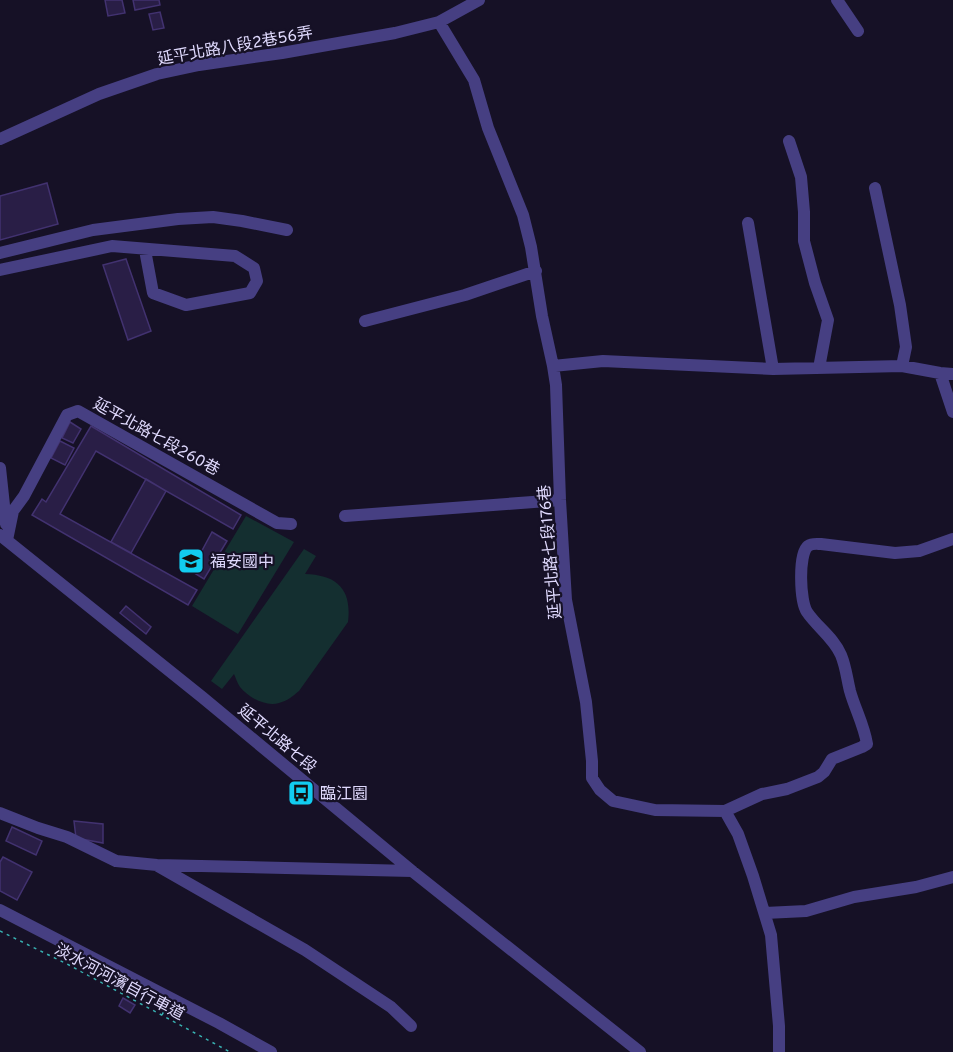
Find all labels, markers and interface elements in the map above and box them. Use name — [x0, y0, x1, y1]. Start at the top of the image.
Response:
street label: 延平北路八段2巷56弄 — [156, 23, 315, 70]
street label: 延平北路七段260巷 — [89, 395, 223, 481]
street label: 延平北路七段176巷 — [535, 484, 567, 620]
school or university icon: 福安國中 — [176, 546, 206, 576]
place label: 福安國中 — [210, 553, 274, 573]
street label: 延平北路七段 — [234, 701, 320, 778]
bus stop icon: 臨江園 — [286, 778, 316, 808]
place label: 臨江園 — [320, 785, 368, 805]
street label: 淡水河河濱自行車道 — [51, 940, 187, 1025]

